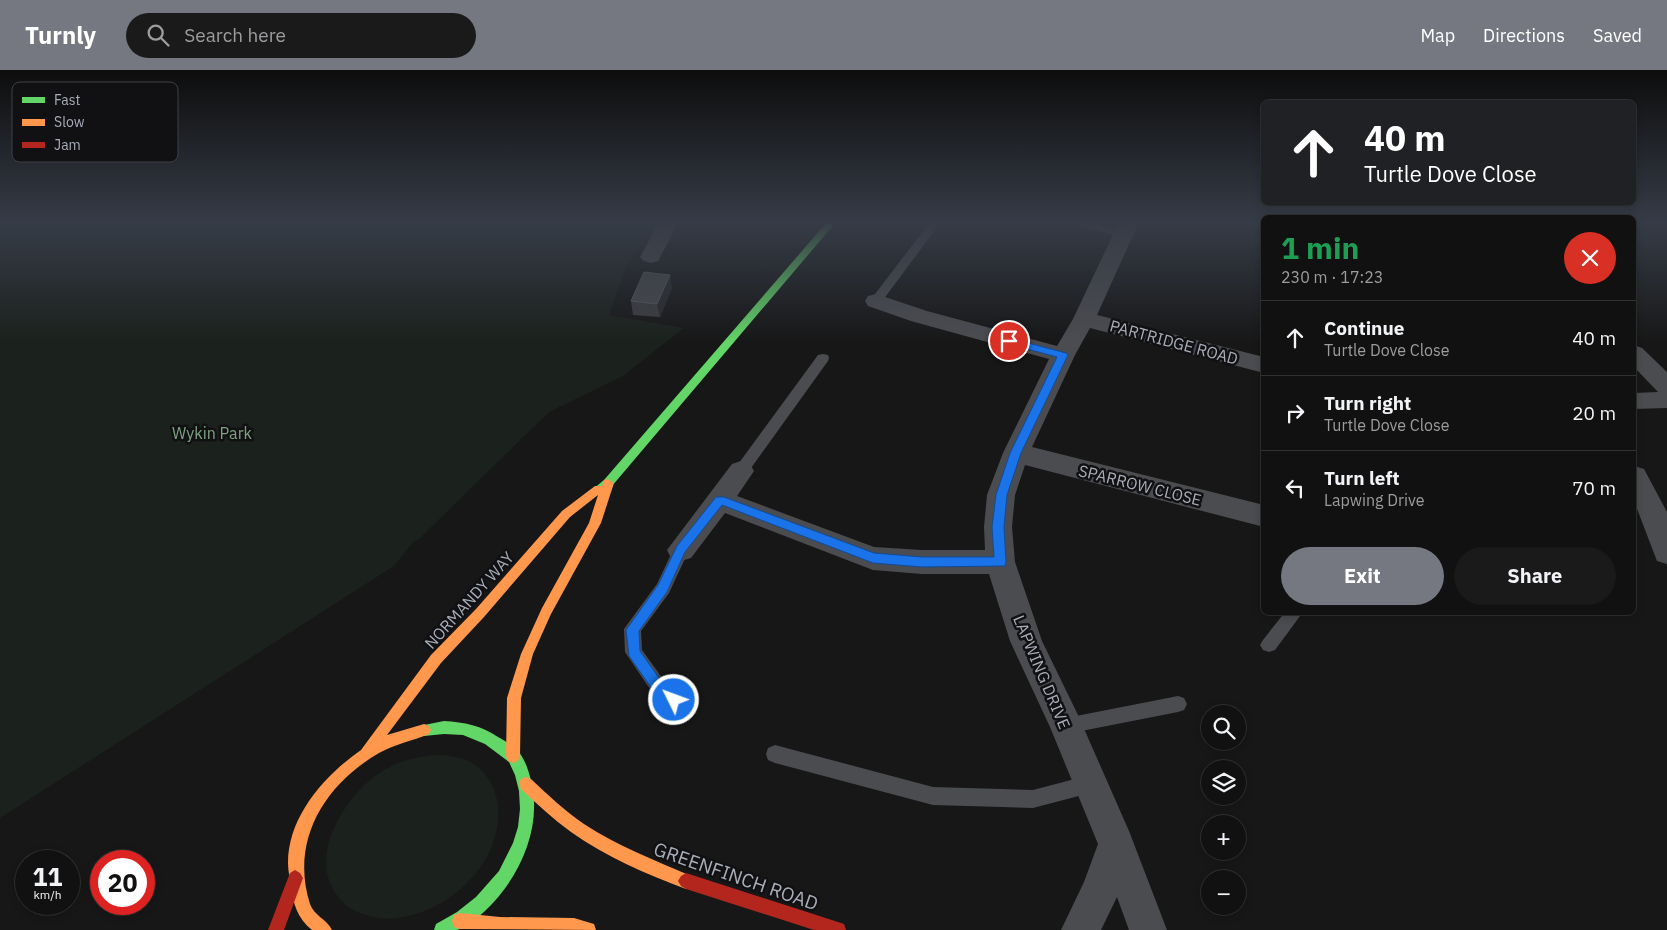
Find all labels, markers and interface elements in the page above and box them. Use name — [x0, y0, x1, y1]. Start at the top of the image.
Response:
search box — [126, 13, 476, 58]
text: Turnly — [25, 19, 96, 51]
icon: search — [144, 21, 172, 49]
text: Search here — [184, 23, 286, 47]
text: Map — [1420, 24, 1455, 47]
text: Directions — [1483, 24, 1565, 47]
text: Saved — [1593, 24, 1642, 47]
legend — [12, 82, 178, 162]
text: Fast — [54, 91, 80, 109]
text: Slow — [54, 113, 85, 131]
text: 40 m — [1364, 115, 1446, 161]
icon: ahead — [1281, 120, 1346, 185]
text: Jam — [54, 136, 81, 154]
text: Turtle Dove Close — [1364, 159, 1537, 188]
text: 1 min — [1281, 228, 1359, 267]
button: close — [1564, 232, 1616, 284]
text: 230 m · 17:23 — [1281, 267, 1383, 287]
street label: PARTRIDGE ROAD — [1108, 315, 1240, 369]
text: Continue — [1324, 316, 1404, 340]
pin — [988, 320, 1030, 362]
icon: ahead — [1281, 324, 1309, 352]
text: 40 m — [1572, 326, 1616, 350]
icon: arrive — [995, 327, 1023, 355]
text: Turtle Dove Close — [1324, 340, 1450, 360]
text: Turn right — [1324, 391, 1411, 415]
icon: right — [1281, 399, 1309, 427]
text: 20 m — [1572, 401, 1616, 425]
text: Turtle Dove Close — [1324, 415, 1450, 435]
park label: Wykin Park — [172, 423, 253, 443]
street label: SPARROW CLOSE — [1077, 460, 1203, 510]
text: Turn left — [1324, 466, 1400, 490]
icon: left — [1281, 474, 1309, 502]
text: 70 m — [1572, 476, 1616, 500]
text: Lapwing Drive — [1324, 490, 1424, 510]
street label: NORMANDY WAY — [420, 547, 518, 653]
button: Exit — [1281, 547, 1444, 605]
button: Share — [1454, 547, 1616, 605]
street label: LAPWING DRIVE — [1009, 612, 1075, 732]
position arrow — [647, 673, 699, 725]
map controls — [1201, 705, 1246, 915]
button: search — [1201, 705, 1246, 750]
button: layers — [1201, 760, 1246, 805]
button: + — [1201, 815, 1246, 860]
street label: GREENFINCH ROAD — [651, 837, 821, 915]
speed limit sign: 20 — [90, 850, 155, 915]
text: 11 — [32, 860, 63, 893]
button: − — [1201, 870, 1246, 915]
text: km/h — [33, 887, 62, 902]

